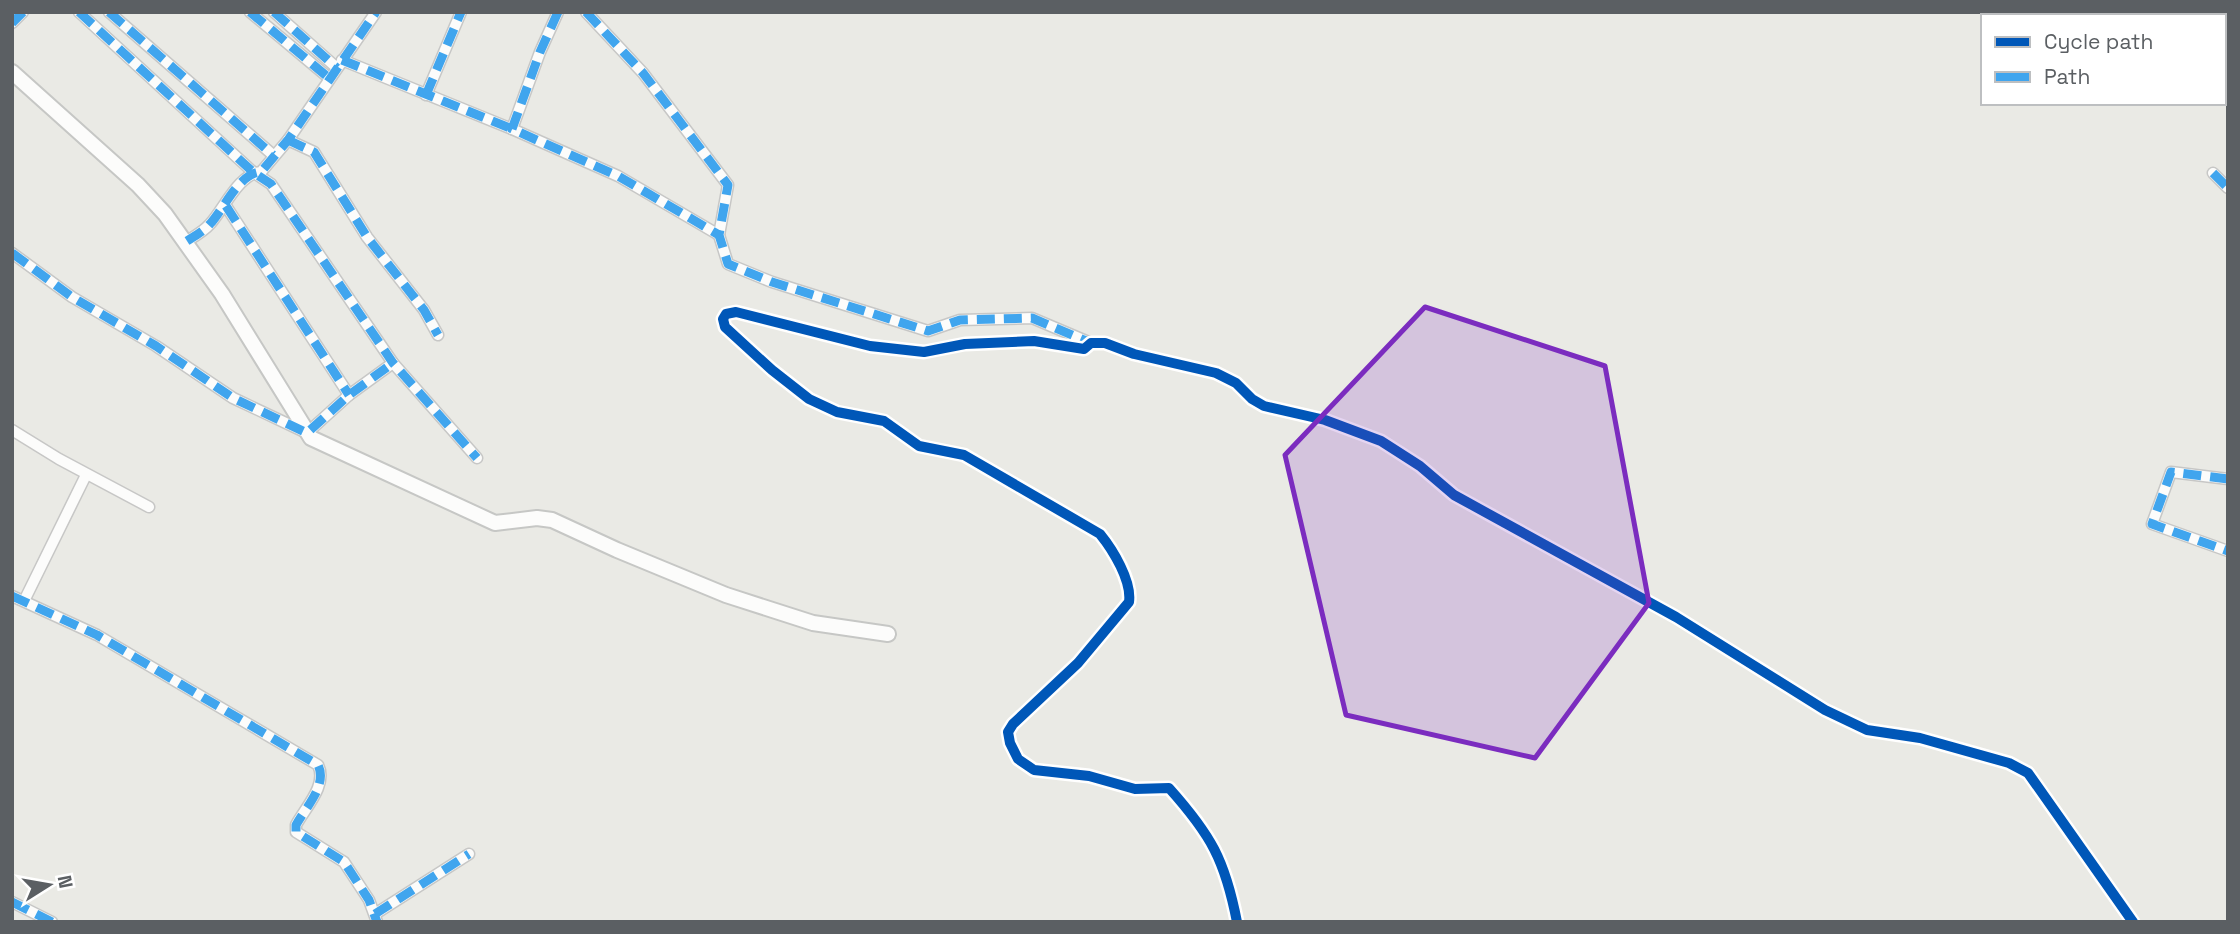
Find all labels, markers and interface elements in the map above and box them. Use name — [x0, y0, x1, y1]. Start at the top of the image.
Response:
legend — [1981, 14, 2226, 105]
text: Cycle path — [2044, 28, 2153, 55]
text: Path — [2044, 63, 2090, 90]
north arrow — [14, 850, 84, 920]
text: N — [52, 873, 79, 890]

